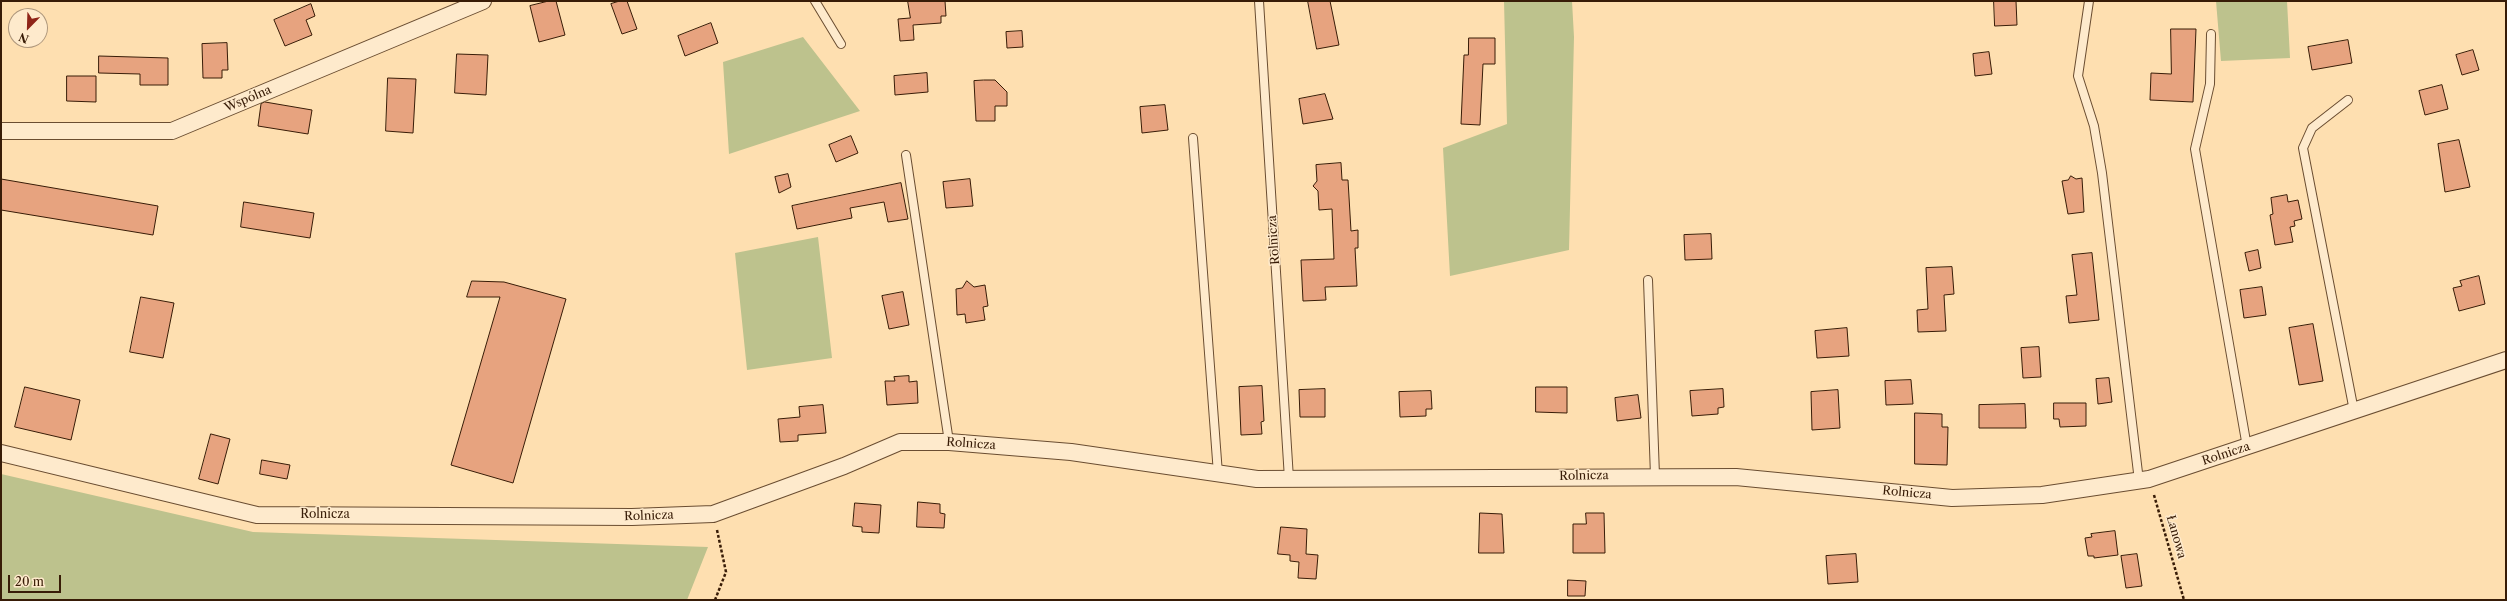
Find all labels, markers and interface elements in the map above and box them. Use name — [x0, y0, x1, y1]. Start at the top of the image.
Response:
north arrow — [8, 8, 48, 48]
text: N — [17, 30, 31, 46]
street label: Wspólna — [222, 83, 274, 115]
street label: Rolnicza — [1265, 215, 1283, 265]
street label: Rolnicza — [946, 435, 996, 453]
street label: Rolnicza — [2200, 439, 2252, 469]
street label: Rolnicza — [1559, 468, 1609, 484]
street label: Rolnicza — [1882, 484, 1932, 502]
street label: Rolnicza — [300, 508, 350, 522]
street label: Rolnicza — [624, 508, 674, 524]
street label: Łanowa — [2163, 514, 2189, 560]
scale bar — [10, 567, 63, 593]
text: 20 m — [15, 574, 44, 589]

